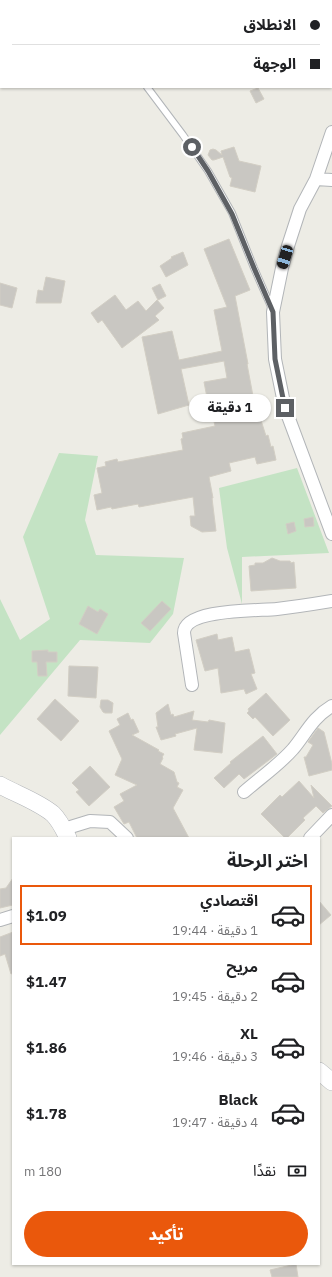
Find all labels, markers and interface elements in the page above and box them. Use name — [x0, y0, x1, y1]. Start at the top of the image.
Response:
text: الانطلاق — [244, 15, 296, 34]
text: الوجهة — [253, 54, 296, 73]
route start — [183, 138, 201, 156]
car — [276, 244, 294, 270]
callout: 1 دقيقة — [189, 394, 271, 422]
text: 1 دقيقة — [208, 399, 252, 416]
route end — [276, 399, 294, 417]
text: اختر الرحلة — [227, 849, 308, 872]
text: اقتصادي — [200, 891, 258, 910]
icon: car — [270, 897, 306, 933]
text: $1.09 — [26, 906, 67, 925]
text: 1 دقيقة · 19:44 — [172, 922, 258, 939]
text: مريح — [226, 957, 258, 976]
icon: car — [270, 963, 306, 999]
text: $1.47 — [26, 972, 67, 991]
text: 2 دقيقة · 19:45 — [172, 988, 258, 1005]
text: XL — [240, 1024, 258, 1043]
icon: car — [270, 1029, 306, 1065]
text: $1.86 — [26, 1038, 67, 1057]
text: 3 دقيقة · 19:46 — [172, 1048, 258, 1065]
text: Black — [219, 1090, 258, 1109]
icon: car — [270, 1095, 306, 1131]
text: $1.78 — [26, 1104, 67, 1123]
text: 4 دقيقة · 19:47 — [172, 1114, 258, 1131]
icon: cash — [286, 1160, 308, 1182]
text: نقدًا — [253, 1161, 276, 1180]
text: 180 m — [24, 1163, 62, 1180]
button: تأكيد — [24, 1211, 308, 1257]

